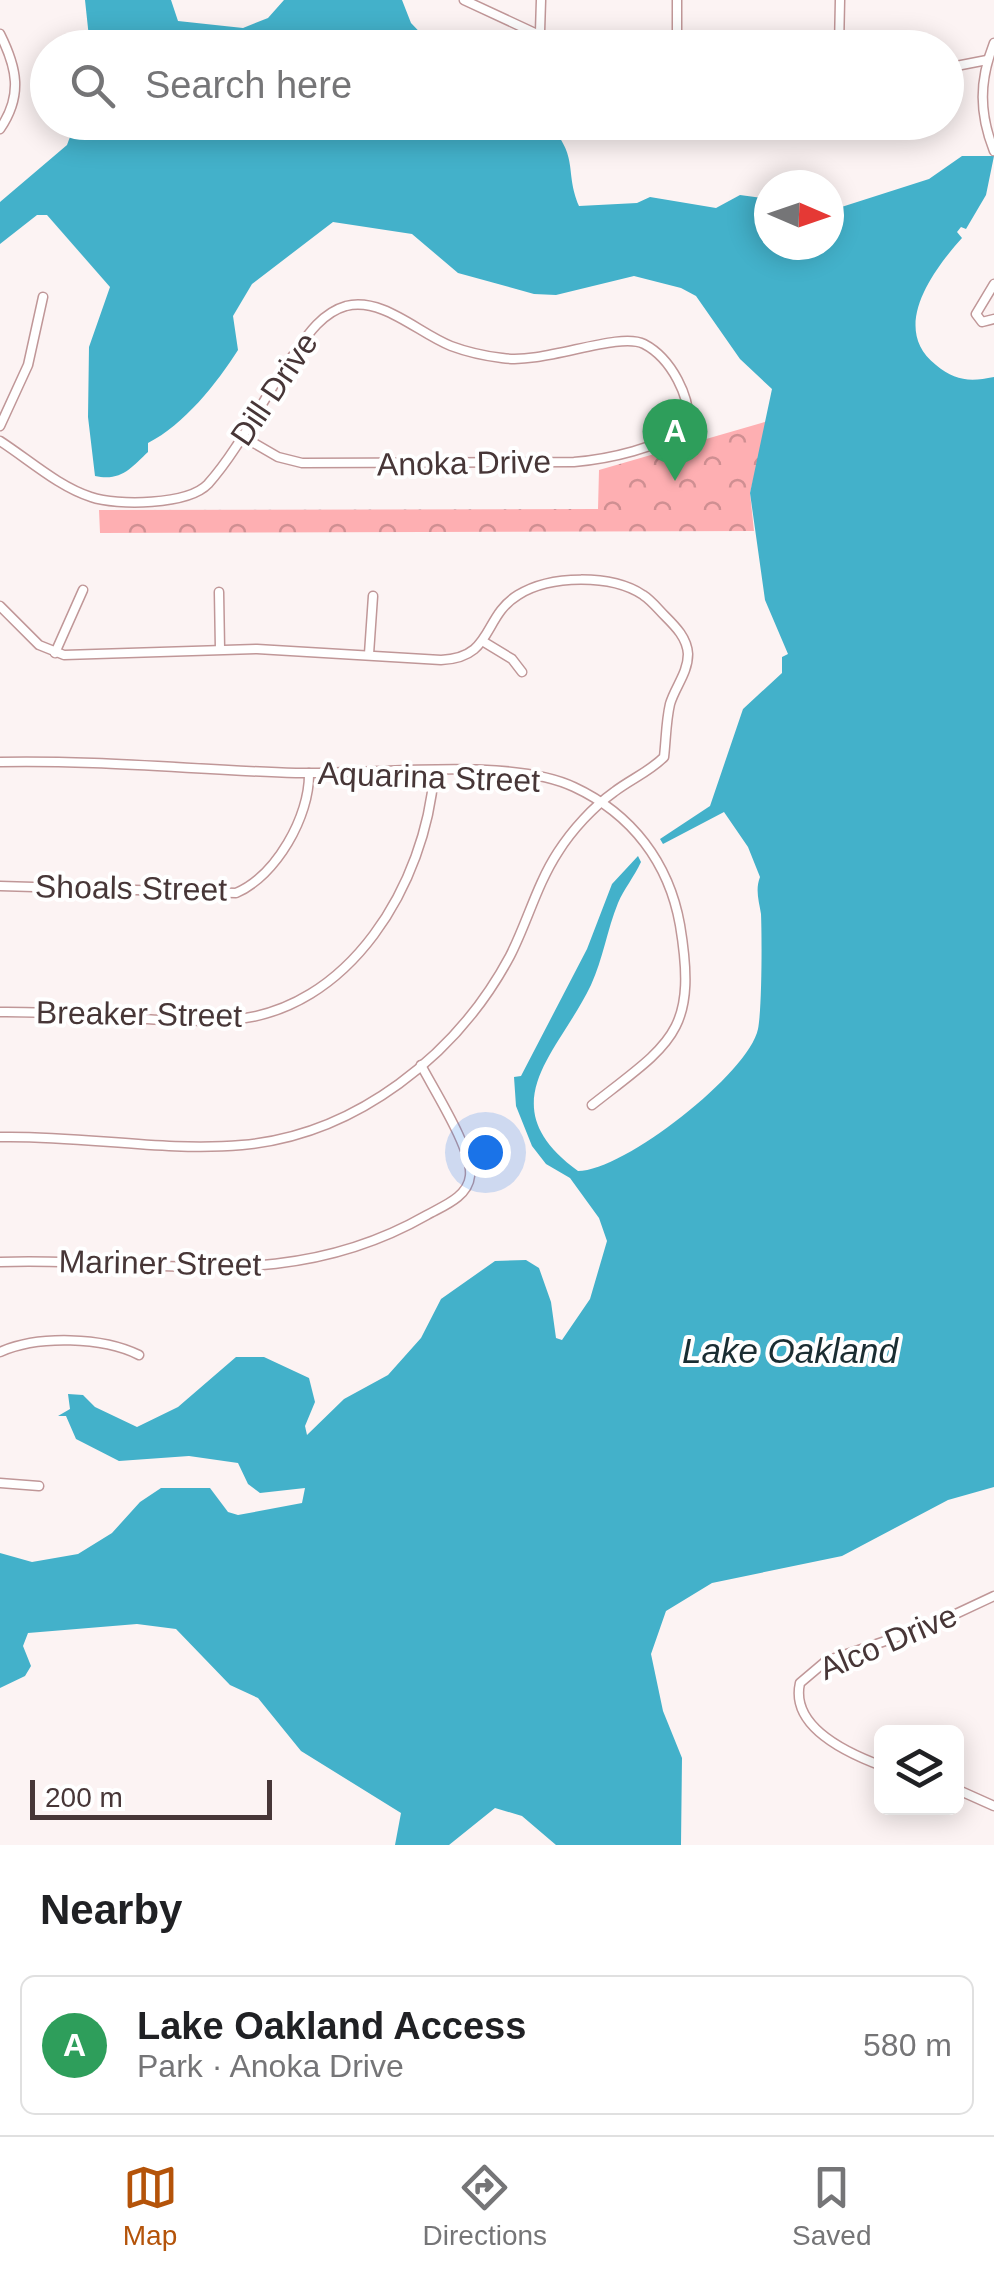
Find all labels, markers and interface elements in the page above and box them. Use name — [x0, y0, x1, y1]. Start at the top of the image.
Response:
search box — [30, 30, 964, 140]
icon: search — [65, 58, 120, 113]
text: Search here — [145, 64, 352, 106]
north arrow — [754, 170, 844, 260]
street label: Dill Drive — [223, 326, 325, 452]
pin: A — [642, 398, 708, 481]
street label: Anoka Drive — [377, 443, 551, 483]
street label: Aquarina Street — [317, 755, 541, 799]
street label: Shoals Street — [35, 868, 227, 908]
street label: Breaker Street — [36, 994, 243, 1034]
your location — [460, 1127, 511, 1178]
street label: Mariner Street — [58, 1243, 262, 1283]
water label: Lake Oakland — [682, 1331, 900, 1370]
street label: Alco Drive — [814, 1597, 962, 1687]
map controls — [874, 1725, 964, 1815]
button: layers — [874, 1725, 964, 1815]
scale bar — [30, 1775, 272, 1820]
text: 200 m — [45, 1782, 123, 1813]
text: Nearby — [40, 1886, 182, 1933]
text: Lake Oakland Access — [137, 2005, 526, 2047]
text: A — [63, 2027, 86, 2063]
text: 580 m — [863, 2027, 952, 2063]
text: Park · Anoka Drive — [137, 2048, 404, 2084]
tab: Map — [123, 2160, 178, 2252]
tab: Directions — [423, 2160, 547, 2252]
tab: Saved — [792, 2160, 871, 2252]

